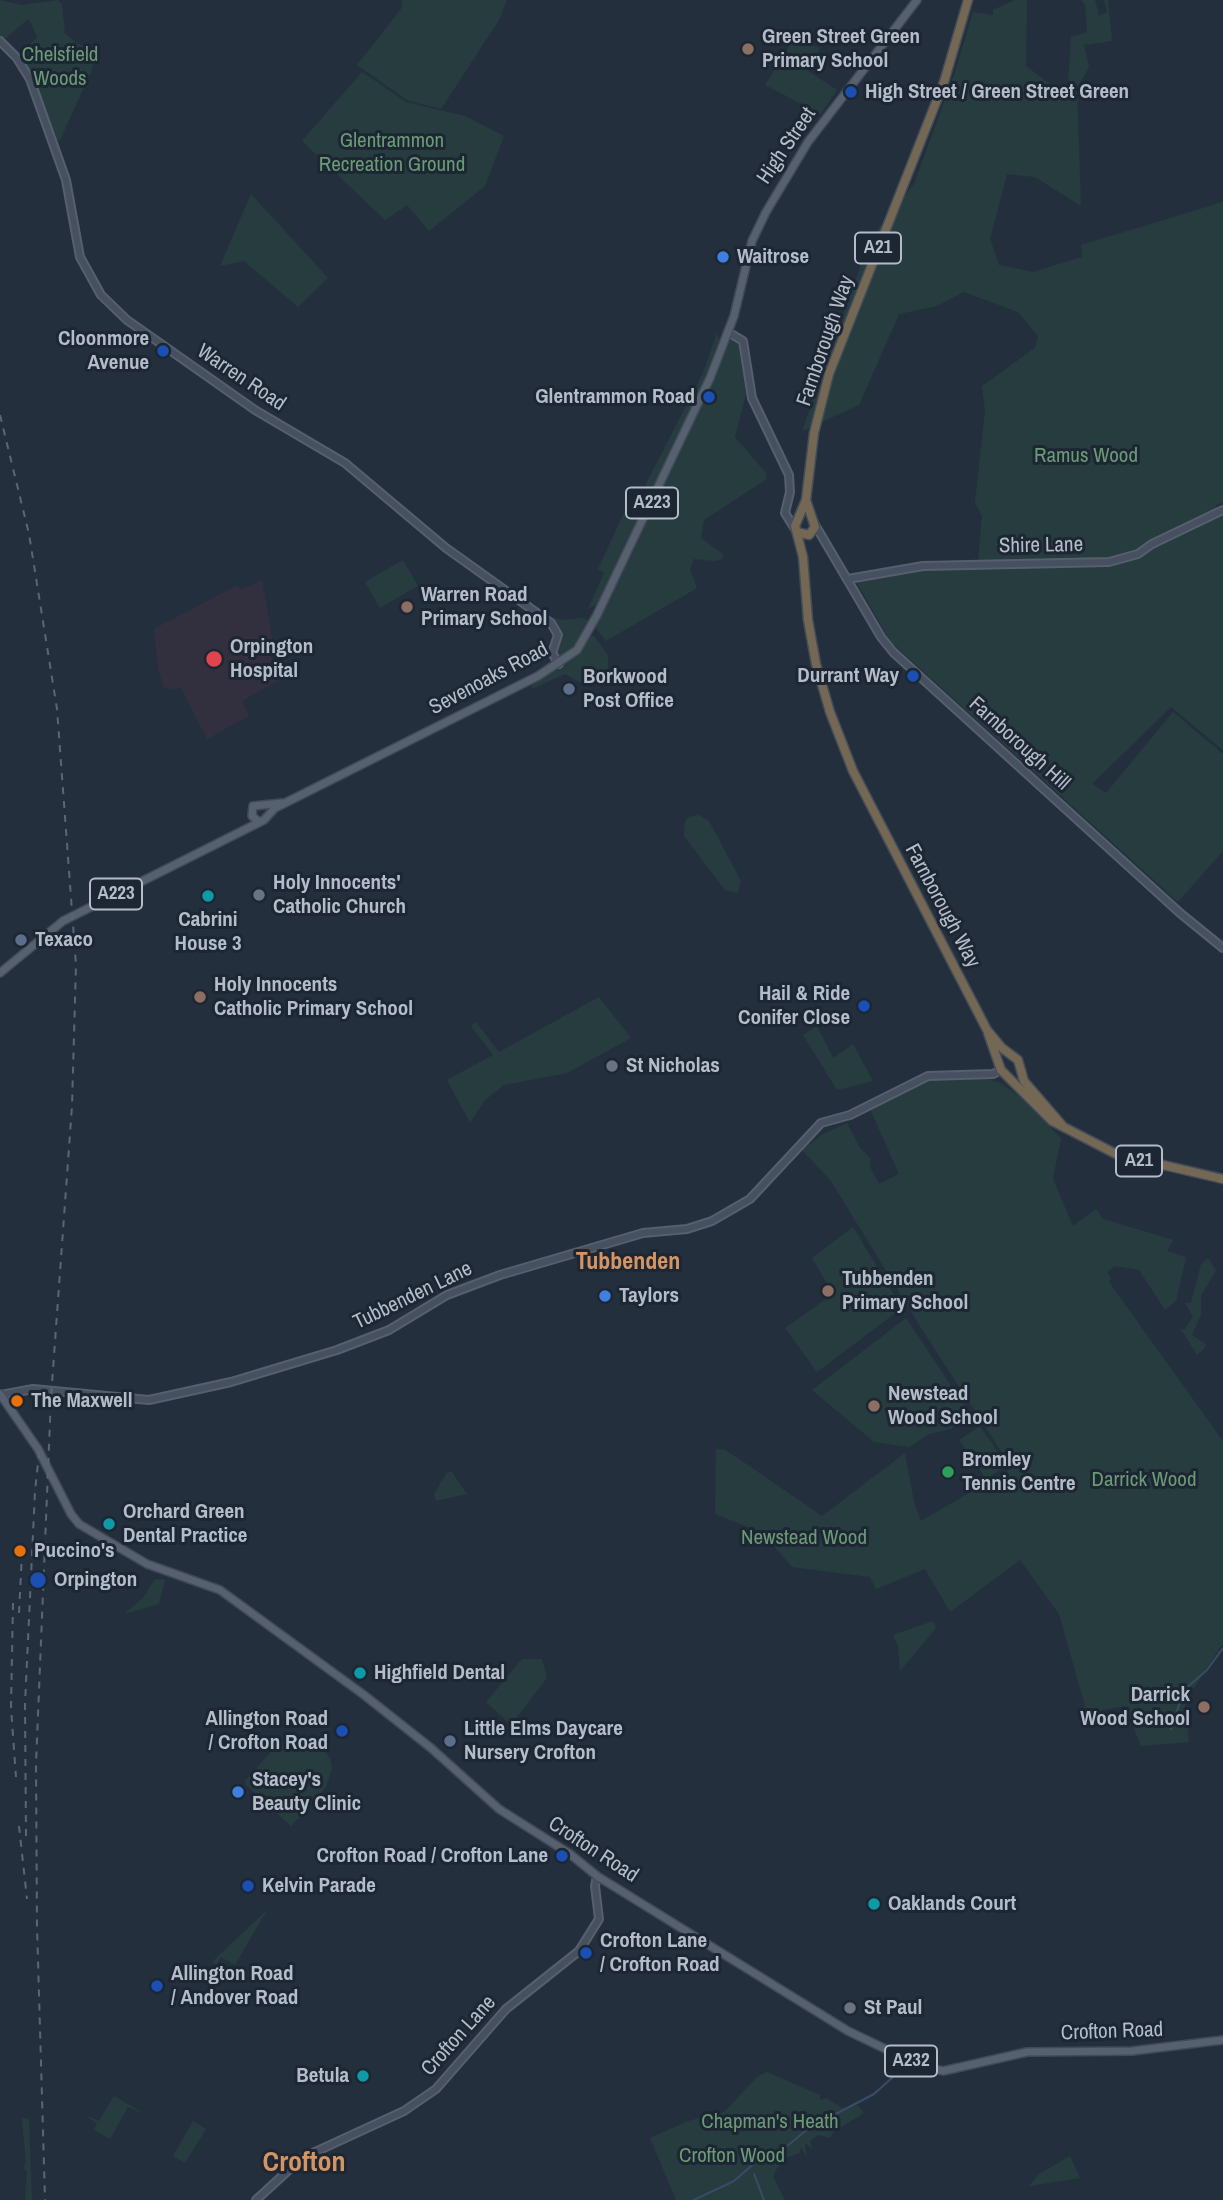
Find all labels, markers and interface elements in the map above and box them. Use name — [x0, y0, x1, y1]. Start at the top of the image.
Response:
place label: Green Street Green Primary School — [762, 24, 920, 74]
marker: Green Street Green Primary School — [740, 41, 756, 57]
park label: Chelsfield Woods — [22, 42, 98, 92]
place label: High Street / Green Street Green — [865, 79, 1129, 105]
marker: High Street / Green Street Green — [843, 84, 859, 100]
street label: High Street — [752, 103, 822, 189]
park label: Glentrammon Recreation Ground — [319, 128, 465, 178]
road number: A21 — [855, 232, 901, 264]
place label: Waitrose — [737, 244, 809, 270]
marker: Waitrose — [715, 249, 731, 265]
street label: Farnborough Way — [792, 272, 860, 410]
place label: Cloonmore Avenue — [58, 326, 149, 376]
street label: Warren Road — [192, 339, 290, 417]
marker: Cloonmore Avenue — [155, 343, 171, 359]
place label: Glentrammon Road — [535, 384, 695, 410]
marker: Glentrammon Road — [701, 389, 717, 405]
park label: Ramus Wood — [1034, 443, 1138, 469]
road number: A223 — [626, 488, 678, 518]
street label: Shire Lane — [999, 533, 1083, 559]
place label: Warren Road Primary School — [421, 582, 547, 632]
marker: Warren Road Primary School — [399, 599, 415, 615]
place label: Orpington Hospital — [230, 634, 313, 684]
street label: Sevenoaks Road — [425, 637, 553, 721]
marker: Orpington Hospital — [204, 649, 224, 669]
place label: Durrant Way — [797, 663, 899, 689]
place label: Borkwood Post Office — [583, 664, 674, 714]
marker: Durrant Way — [905, 668, 921, 684]
marker: Borkwood Post Office — [561, 681, 577, 697]
street label: Farnborough Hill — [963, 692, 1075, 796]
street label: Farnborough Way — [899, 840, 985, 972]
place label: Holy Innocents' Catholic Church — [273, 870, 406, 920]
road number: A223 — [90, 878, 142, 909]
marker: Holy Innocents' Catholic Church — [251, 887, 267, 903]
marker: Cabrini House 3 — [200, 888, 216, 904]
place label: Cabrini House 3 — [175, 907, 241, 957]
place label: Texaco — [35, 927, 93, 953]
marker: Texaco — [13, 932, 29, 948]
place label: Holy Innocents Catholic Primary School — [214, 972, 413, 1022]
place label: Hail & Ride Conifer Close — [738, 981, 850, 1031]
marker: Holy Innocents Catholic Primary School — [192, 989, 208, 1005]
marker: Hail & Ride Conifer Close — [856, 998, 872, 1014]
place label: St Nicholas — [626, 1053, 720, 1079]
marker: St Nicholas — [604, 1058, 620, 1074]
road number: A21 — [1116, 1146, 1162, 1176]
district label: Tubbenden — [576, 1249, 680, 1277]
street label: Tubbenden Lane — [350, 1256, 476, 1336]
place label: Tubbenden Primary School — [842, 1266, 968, 1316]
place label: Taylors — [619, 1283, 679, 1309]
marker: Tubbenden Primary School — [820, 1283, 836, 1299]
marker: Taylors — [597, 1288, 613, 1304]
place label: Newstead Wood School — [888, 1381, 998, 1431]
place label: The Maxwell — [31, 1388, 132, 1414]
marker: The Maxwell — [9, 1393, 25, 1409]
marker: Newstead Wood School — [866, 1398, 882, 1414]
place label: Bromley Tennis Centre — [962, 1447, 1076, 1497]
marker: Bromley Tennis Centre — [940, 1464, 956, 1480]
park label: Darrick Wood — [1092, 1467, 1196, 1493]
place label: Orchard Green Dental Practice — [123, 1499, 247, 1549]
marker: Orchard Green Dental Practice — [101, 1516, 117, 1532]
park label: Newstead Wood — [741, 1525, 867, 1551]
place label: Puccino's — [34, 1538, 115, 1564]
marker: Puccino's — [12, 1543, 28, 1559]
place label: Orpington — [54, 1567, 137, 1593]
marker: Orpington — [28, 1570, 48, 1590]
place label: Highfield Dental — [374, 1660, 505, 1686]
marker: Highfield Dental — [352, 1665, 368, 1681]
place label: Darrick Wood School — [1080, 1682, 1190, 1732]
marker: Darrick Wood School — [1196, 1699, 1212, 1715]
place label: Allington Road / Crofton Road — [206, 1706, 328, 1756]
place label: Little Elms Daycare Nursery Crofton — [464, 1716, 623, 1766]
marker: Allington Road / Crofton Road — [334, 1723, 350, 1739]
marker: Little Elms Daycare Nursery Crofton — [442, 1733, 458, 1749]
place label: Stacey's Beauty Clinic — [252, 1767, 361, 1817]
marker: Stacey's Beauty Clinic — [230, 1784, 246, 1800]
street label: Crofton Road — [543, 1812, 643, 1888]
place label: Crofton Road / Crofton Lane — [316, 1843, 548, 1869]
marker: Crofton Road / Crofton Lane — [554, 1848, 570, 1864]
place label: Kelvin Parade — [262, 1873, 376, 1899]
marker: Kelvin Parade — [240, 1878, 256, 1894]
place label: Oaklands Court — [888, 1891, 1016, 1917]
marker: Oaklands Court — [866, 1896, 882, 1912]
place label: Crofton Lane / Crofton Road — [600, 1928, 720, 1978]
marker: Crofton Lane / Crofton Road — [578, 1945, 594, 1961]
place label: Allington Road / Andover Road — [171, 1961, 298, 2011]
marker: Allington Road / Andover Road — [149, 1978, 165, 1994]
street label: Crofton Lane — [416, 1991, 502, 2081]
place label: St Paul — [864, 1995, 922, 2021]
marker: St Paul — [842, 2000, 858, 2016]
street label: Crofton Road — [1060, 2018, 1164, 2046]
road number: A232 — [885, 2046, 937, 2076]
place label: Betula — [296, 2063, 349, 2089]
marker: Betula — [355, 2068, 371, 2084]
park label: Chapman's Heath — [701, 2109, 839, 2135]
park label: Crofton Wood — [679, 2143, 785, 2169]
district label: Crofton — [263, 2146, 345, 2180]

